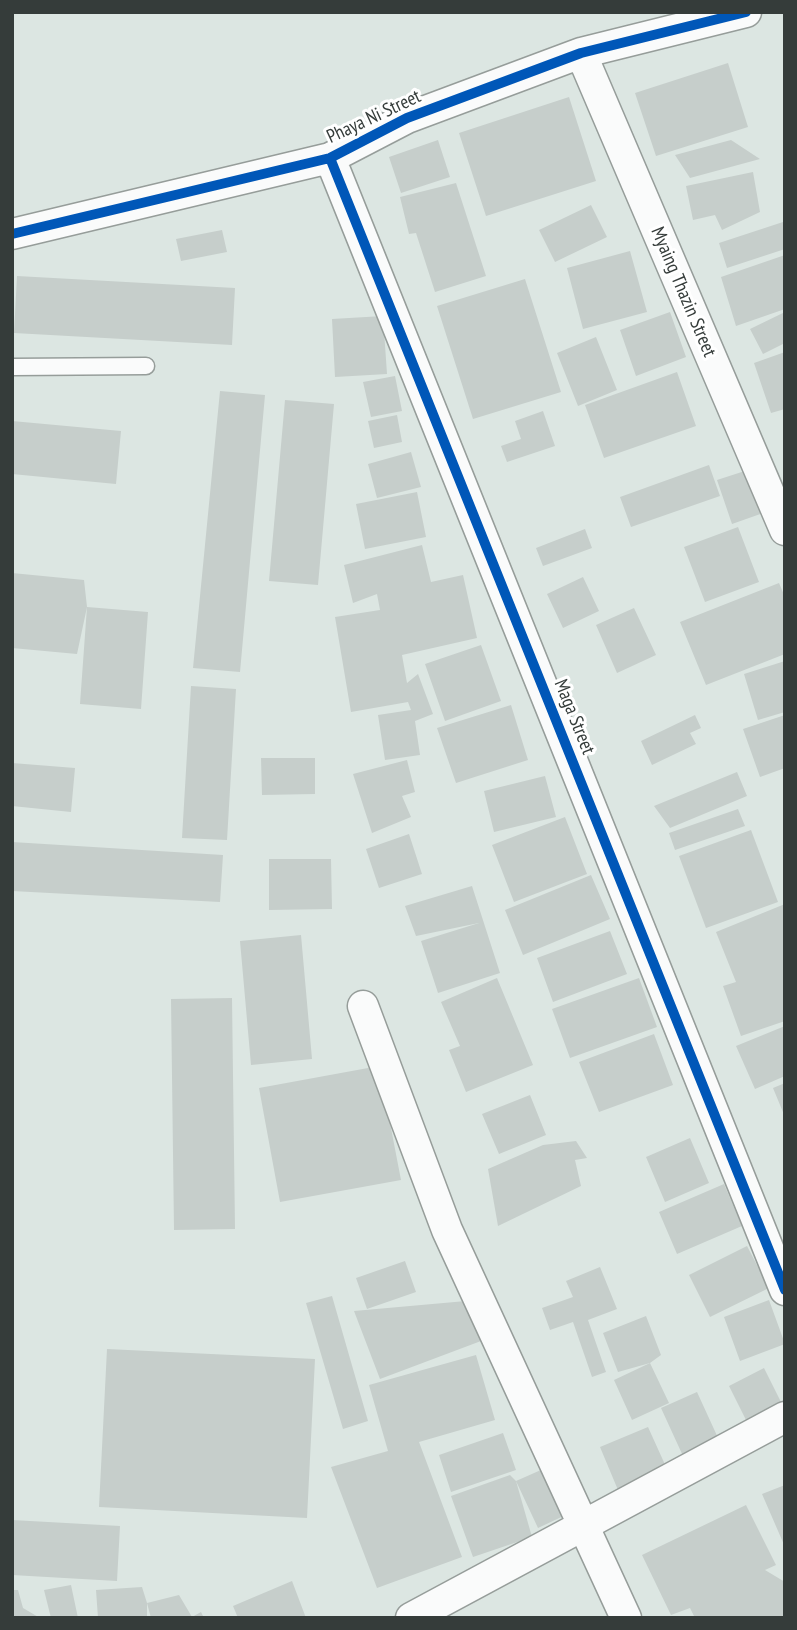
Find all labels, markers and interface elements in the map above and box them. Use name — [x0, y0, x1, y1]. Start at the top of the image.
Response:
street label: Phaya Ni Street — [323, 85, 425, 149]
street label: Myaing Thazin Street — [645, 224, 721, 360]
street label: Maga Street — [549, 676, 599, 758]

